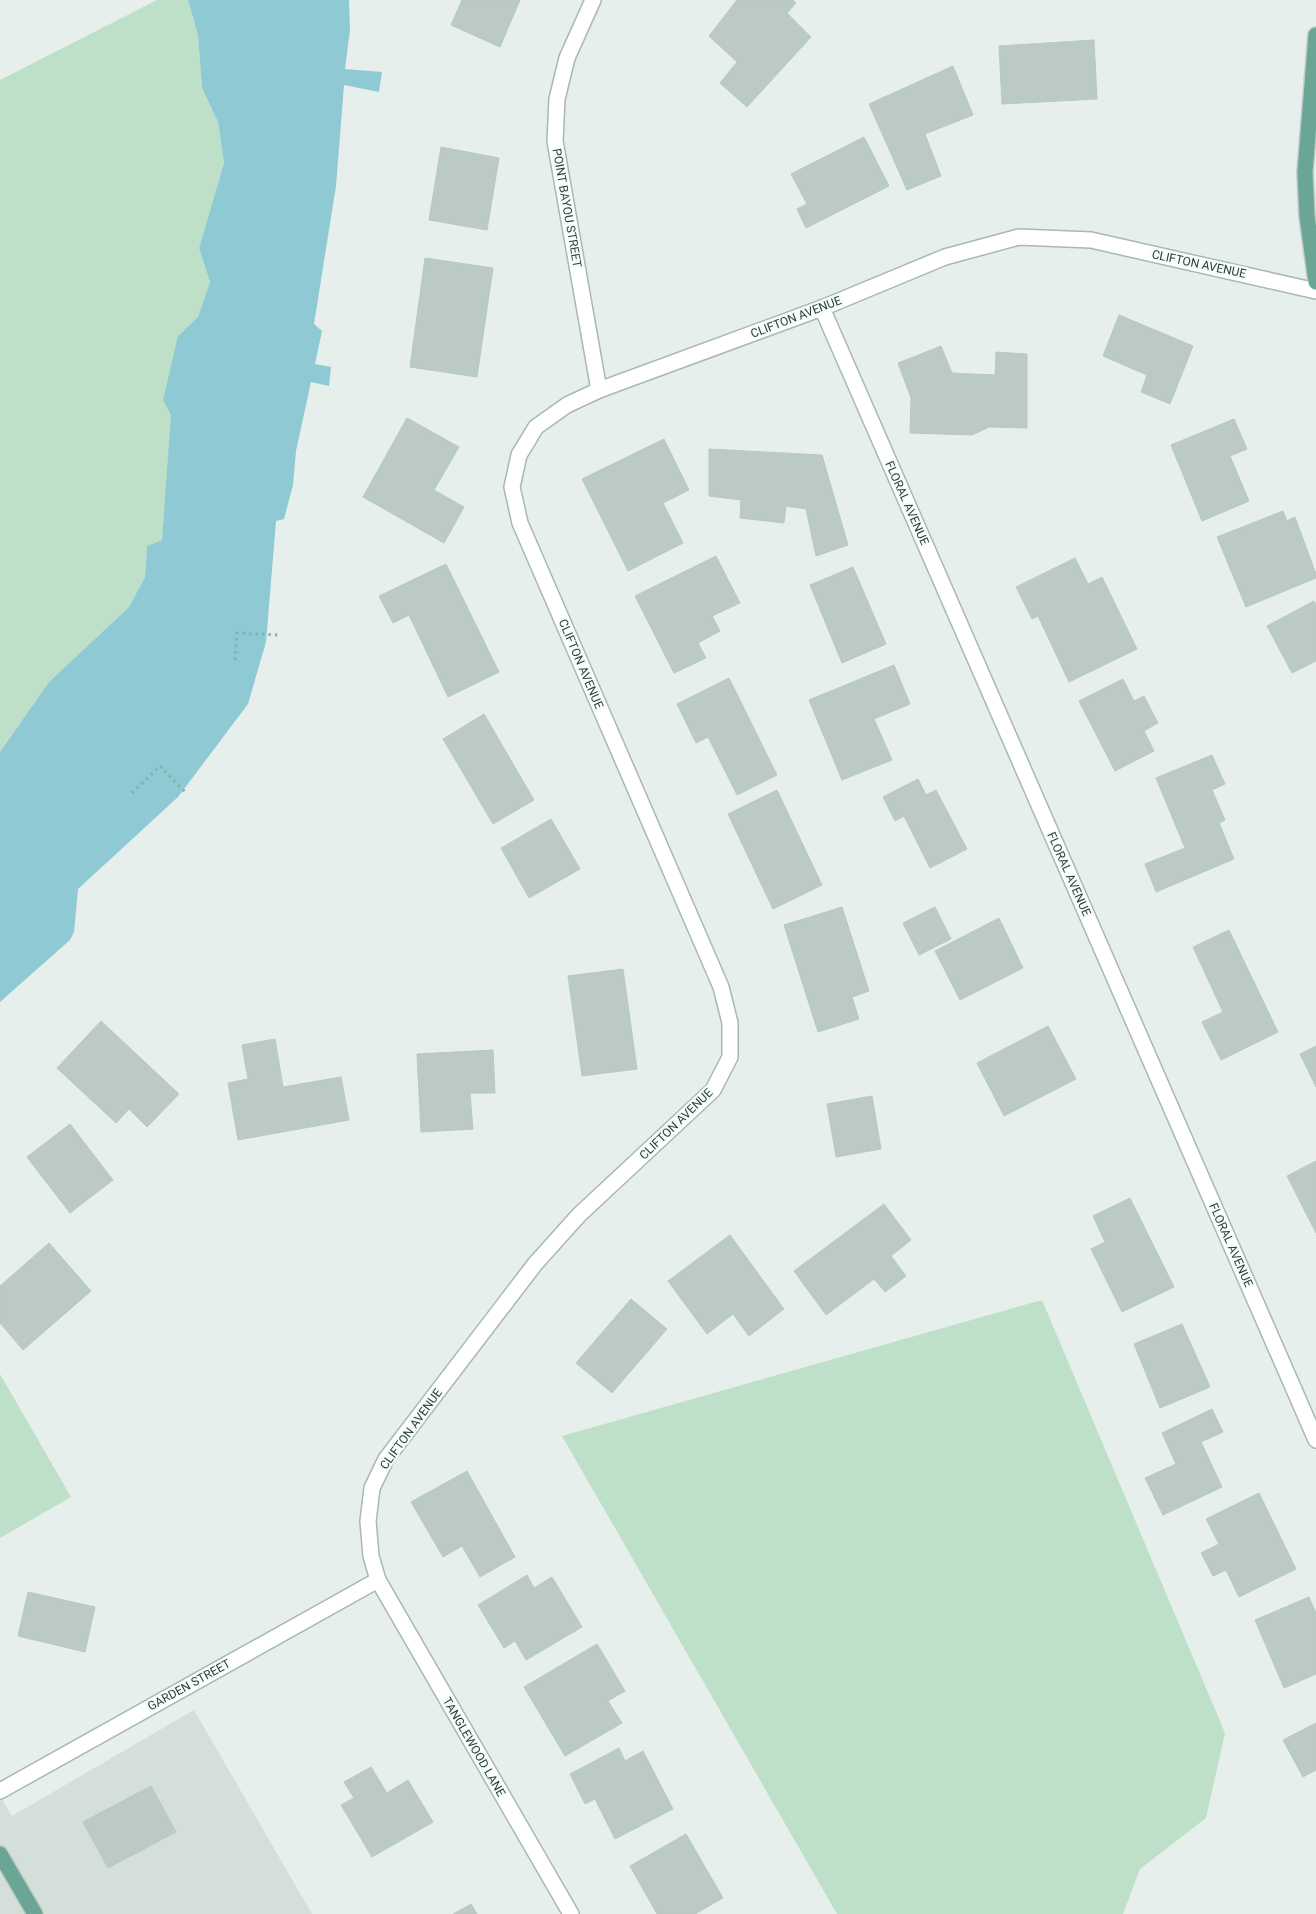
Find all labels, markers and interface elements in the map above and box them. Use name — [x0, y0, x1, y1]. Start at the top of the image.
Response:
street label: POINT BAYOU STREET — [550, 147, 584, 269]
street label: CLIFTON AVENUE — [1151, 247, 1248, 281]
street label: CLIFTON AVENUE — [749, 293, 843, 341]
street label: FLORAL AVENUE — [882, 459, 932, 547]
street label: CLIFTON AVENUE — [556, 617, 606, 711]
street label: FLORAL AVENUE — [1044, 830, 1094, 918]
street label: CLIFTON AVENUE — [637, 1085, 716, 1162]
street label: FLORAL AVENUE — [1206, 1201, 1256, 1289]
street label: CLIFTON AVENUE — [377, 1386, 445, 1472]
street label: GARDEN STREET — [145, 1657, 233, 1713]
street label: TANGLEWOOD LANE — [440, 1695, 508, 1799]

